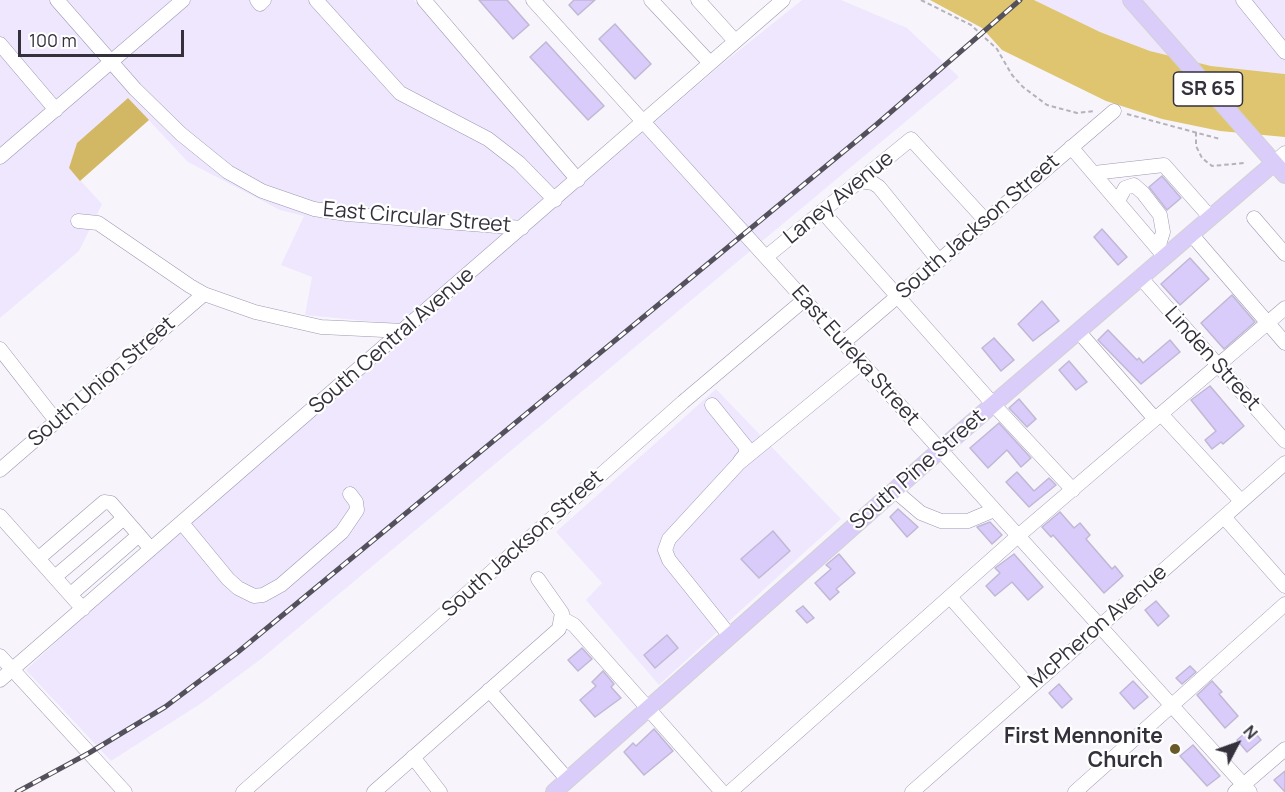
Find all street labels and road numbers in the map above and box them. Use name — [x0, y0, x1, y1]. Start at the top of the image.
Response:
road number: SR 65 — [1174, 72, 1242, 106]
street label: Laney Avenue — [779, 146, 899, 250]
street label: South Jackson Street — [891, 149, 1065, 305]
street label: East Circular Street — [322, 197, 512, 239]
street label: South Central Avenue — [304, 262, 480, 420]
street label: East Eureka Street — [786, 281, 924, 431]
street label: Linden Street — [1159, 302, 1265, 416]
street label: South Union Street — [24, 312, 180, 452]
street label: South Pine Street — [845, 404, 991, 536]
street label: South Jackson Street — [437, 465, 609, 623]
street label: McPheron Avenue — [1024, 560, 1172, 694]

